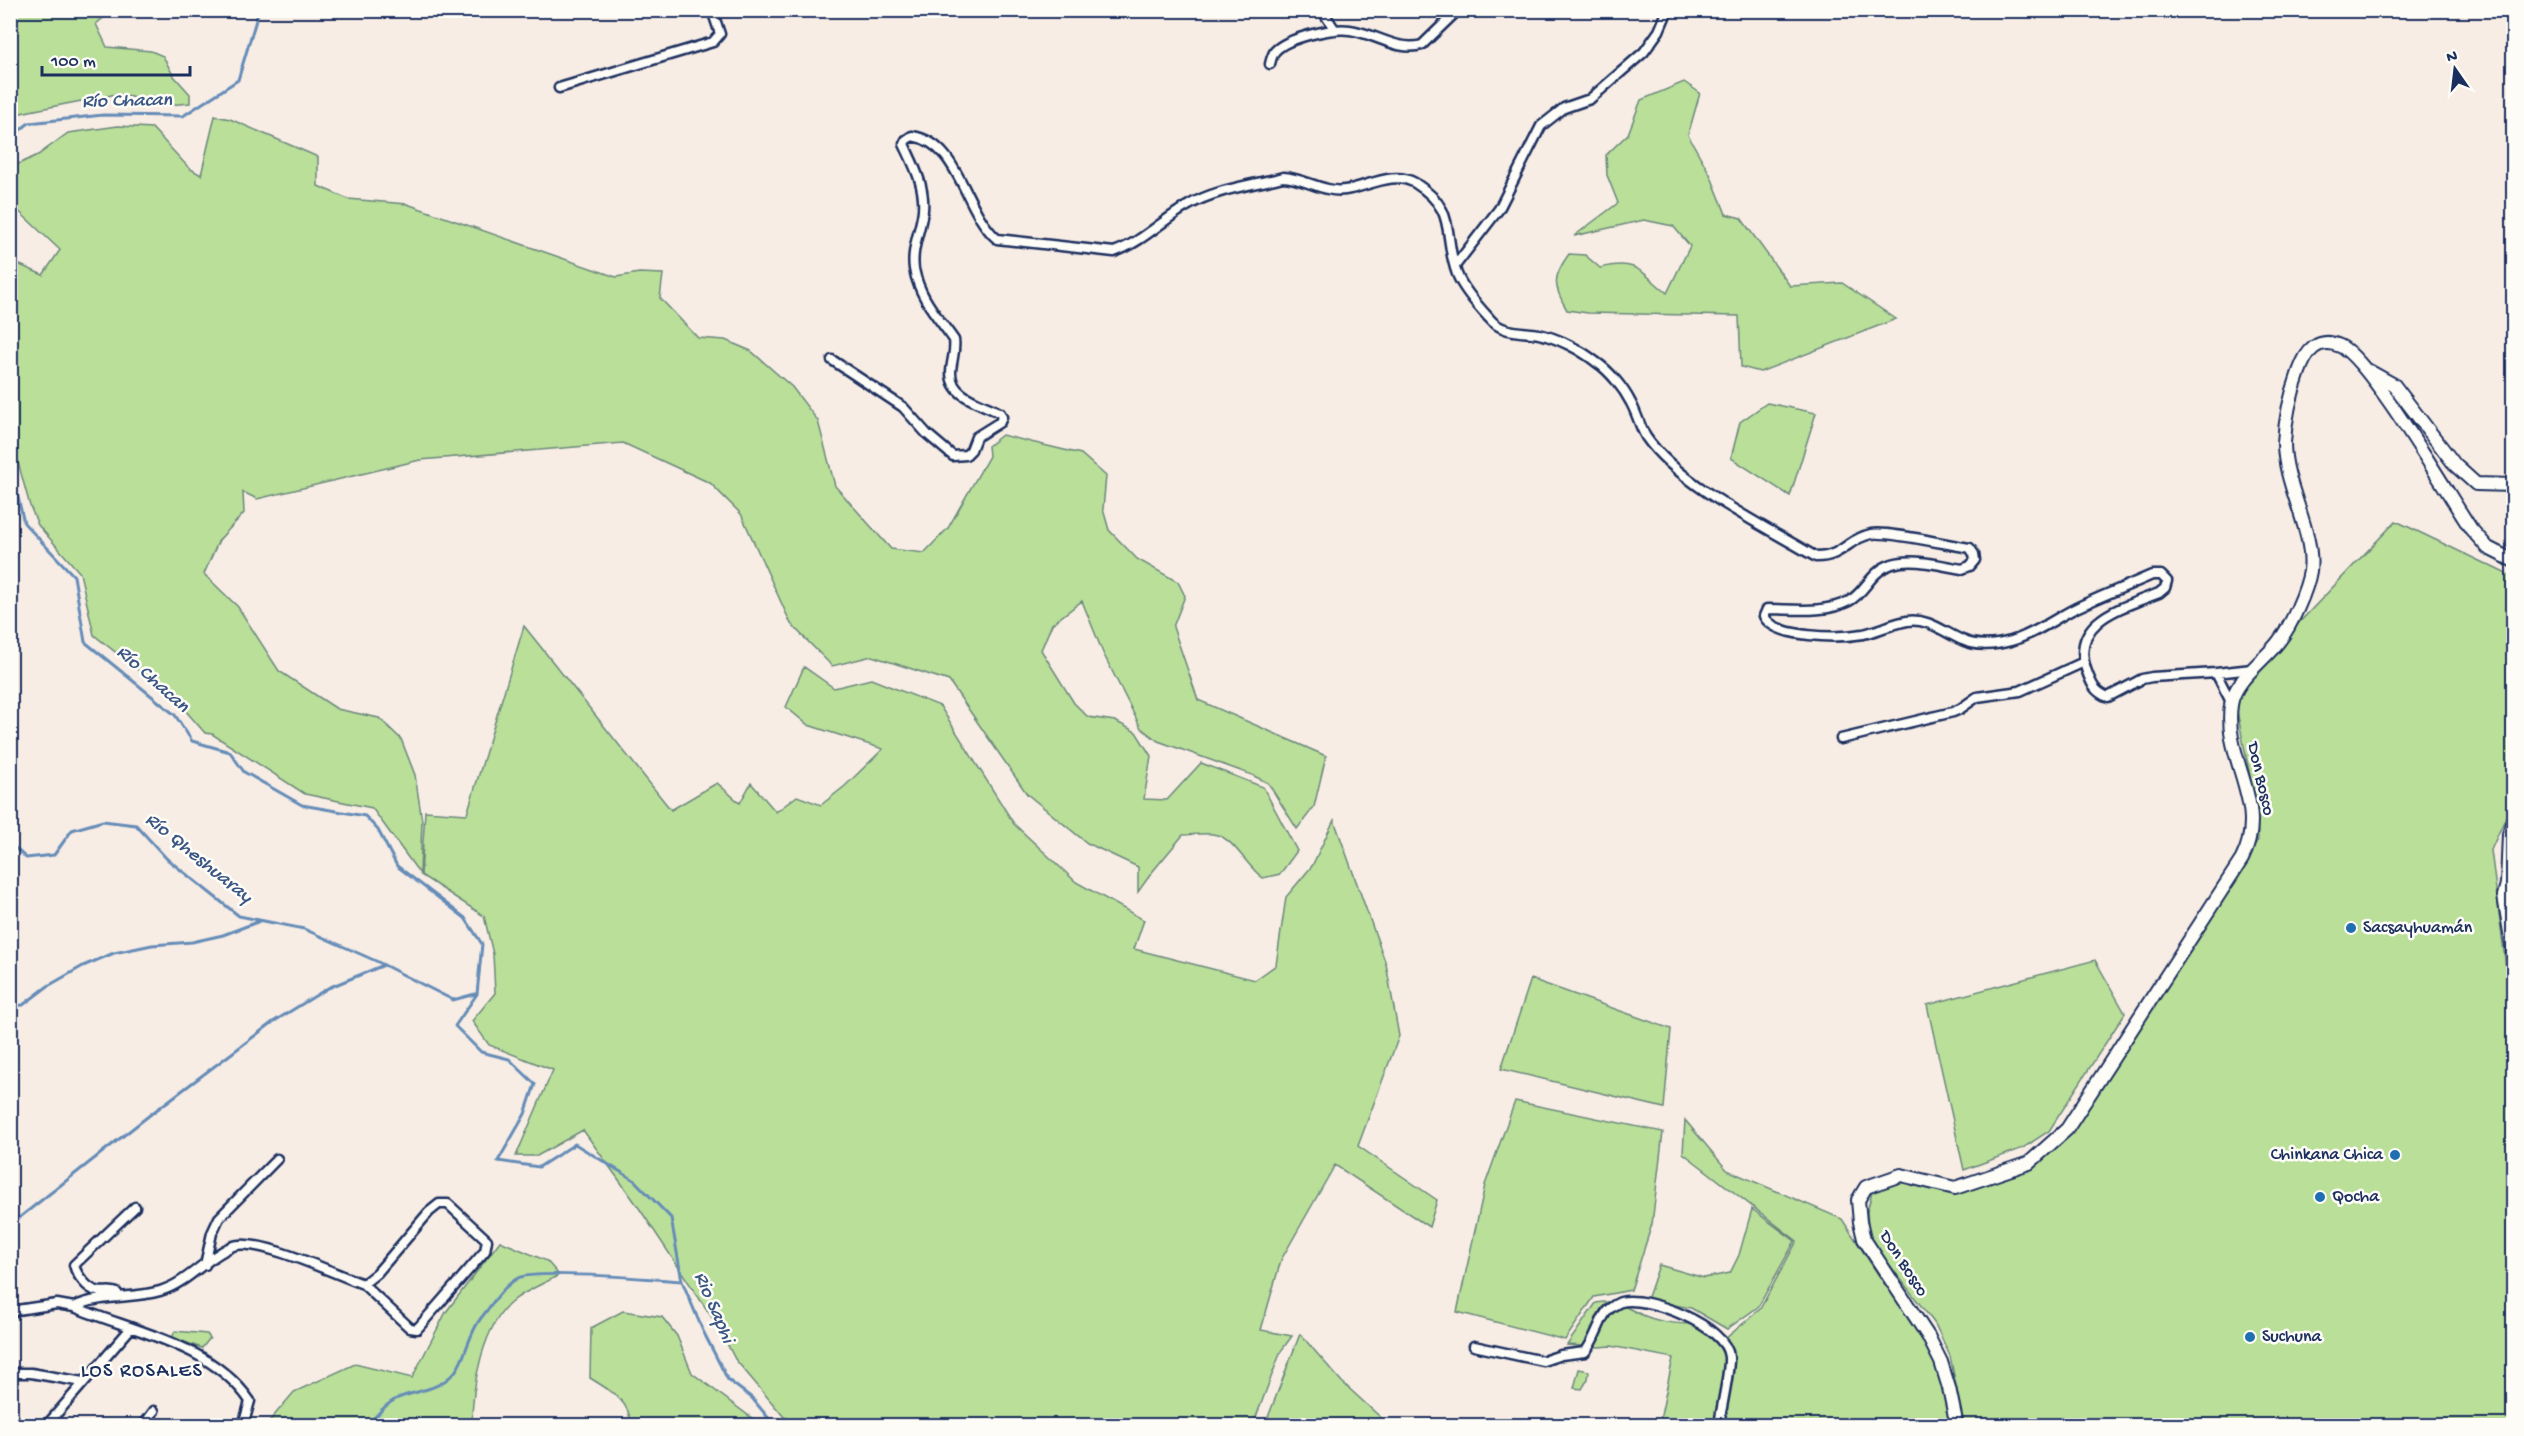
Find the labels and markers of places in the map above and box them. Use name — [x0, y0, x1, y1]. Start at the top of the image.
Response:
place label: Sacsayhuamán — [2363, 918, 2473, 939]
marker: Sacsayhuamán — [2344, 921, 2358, 935]
place label: Chinkana Chica — [2271, 1145, 2384, 1166]
marker: Chinkana Chica — [2388, 1148, 2402, 1162]
place label: Qocha — [2332, 1187, 2380, 1208]
marker: Qocha — [2313, 1190, 2327, 1204]
place label: Suchuna — [2262, 1327, 2323, 1348]
marker: Suchuna — [2243, 1330, 2257, 1344]

